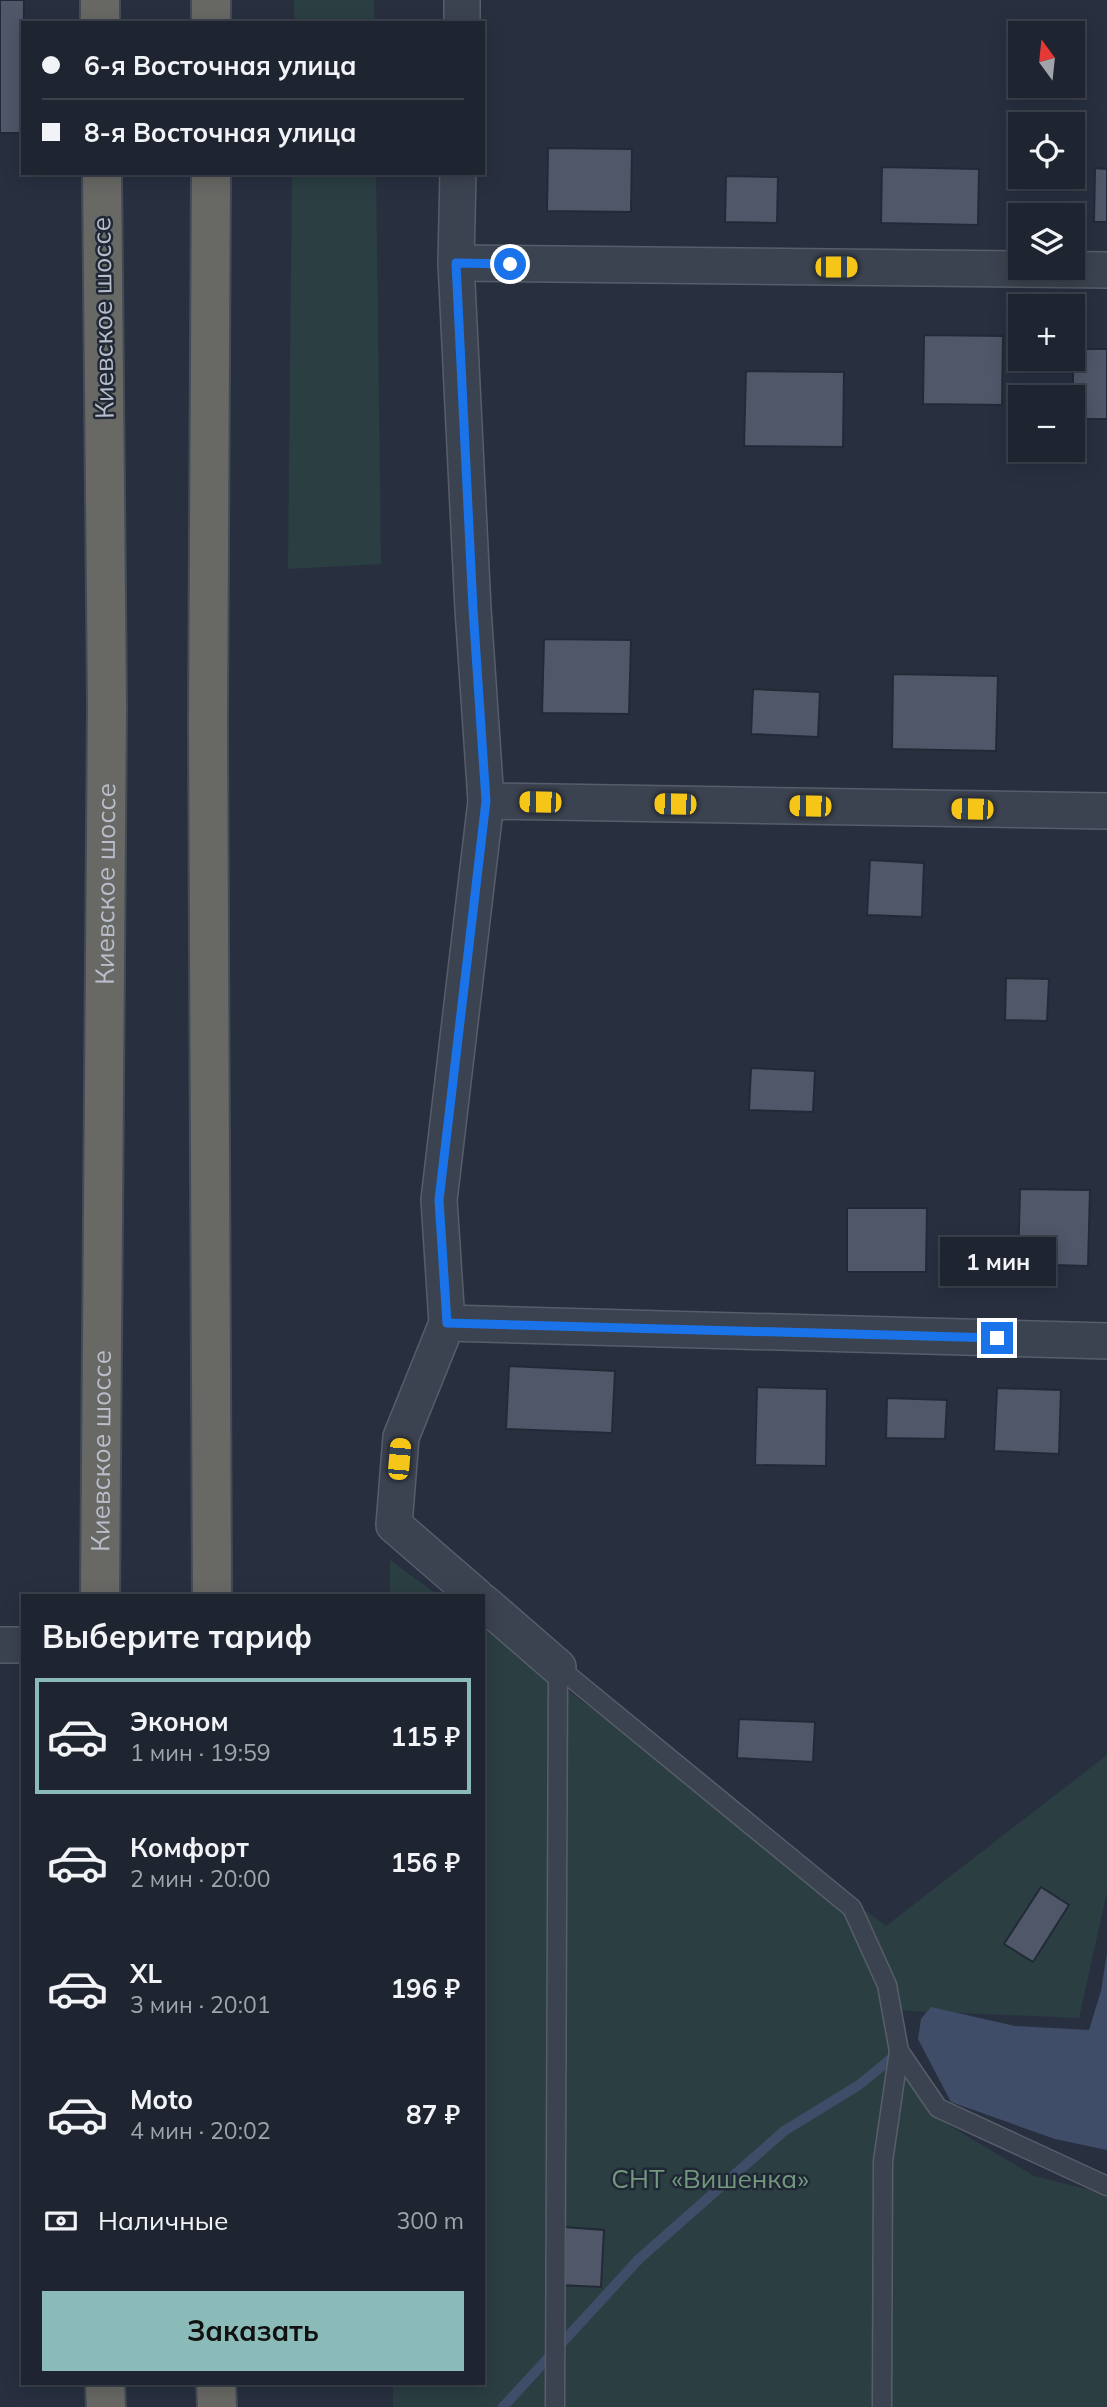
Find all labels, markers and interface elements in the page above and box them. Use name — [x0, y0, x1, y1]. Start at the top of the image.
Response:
north arrow — [1008, 21, 1085, 98]
map controls — [1008, 21, 1085, 462]
text: 6-я Восточная улица — [84, 49, 357, 82]
button: locate — [1008, 112, 1085, 189]
text: 8-я Восточная улица — [84, 116, 357, 149]
button: layers — [1008, 203, 1085, 280]
street label: Киевское шоссе — [84, 217, 121, 419]
route start — [494, 248, 526, 280]
car — [816, 257, 858, 278]
button: + — [1008, 294, 1085, 371]
button: − — [1008, 385, 1085, 462]
street label: Киевское шоссе — [88, 783, 122, 985]
car — [519, 791, 562, 813]
car — [654, 793, 697, 815]
car — [789, 795, 832, 817]
car — [951, 798, 994, 820]
callout: 1 мин — [939, 1236, 1055, 1286]
text: 1 мин — [966, 1247, 1030, 1276]
route end — [981, 1322, 1013, 1354]
street label: Киевское шоссе — [83, 1350, 118, 1552]
car — [387, 1437, 412, 1481]
text: Выберите тариф — [42, 1616, 312, 1656]
icon: car — [46, 1705, 109, 1768]
text: Эконом — [130, 1705, 229, 1738]
text: 115 ₽ — [390, 1720, 460, 1753]
text: 1 мин · 19:59 — [130, 1738, 270, 1767]
icon: car — [46, 1831, 109, 1894]
text: Комфорт — [130, 1831, 249, 1864]
text: 156 ₽ — [390, 1846, 460, 1879]
text: 2 мин · 20:00 — [130, 1864, 270, 1893]
icon: car — [46, 1957, 109, 2020]
text: XL — [130, 1957, 162, 1990]
text: 196 ₽ — [390, 1972, 460, 2005]
text: 3 мин · 20:01 — [130, 1990, 270, 2019]
icon: car — [46, 2083, 109, 2146]
text: Moto — [130, 2083, 193, 2116]
text: 87 ₽ — [406, 2098, 460, 2131]
text: 4 мин · 20:02 — [130, 2116, 270, 2145]
park label: СНТ «Вишенка» — [611, 2162, 809, 2195]
icon: cash — [42, 2202, 80, 2240]
text: Наличные — [98, 2204, 228, 2237]
text: 300 m — [396, 2206, 464, 2235]
button: Заказать — [42, 2291, 464, 2371]

